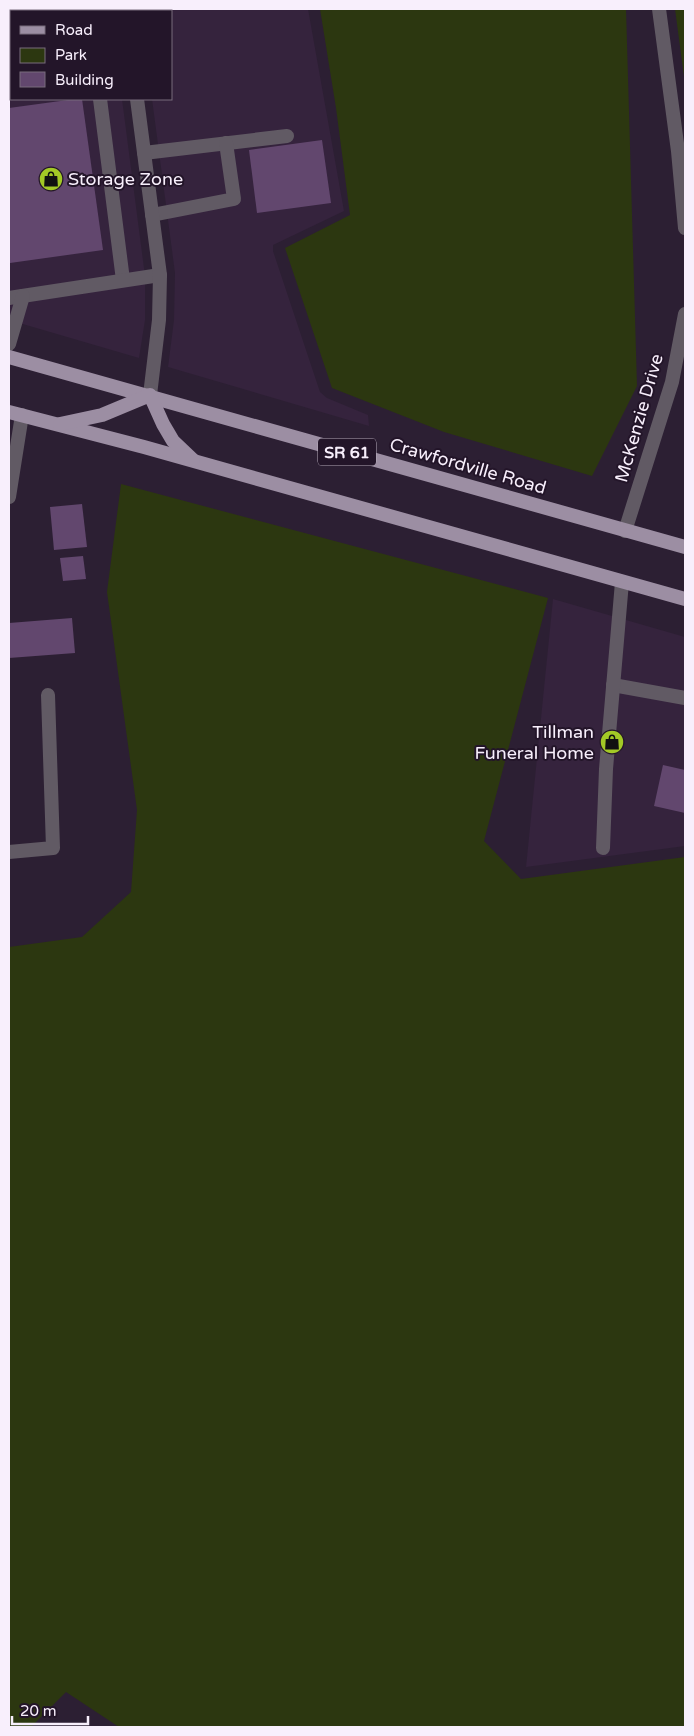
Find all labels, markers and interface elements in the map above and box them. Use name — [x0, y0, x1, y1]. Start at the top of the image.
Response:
legend — [10, 10, 172, 100]
text: Road — [55, 21, 93, 39]
text: Park — [55, 46, 87, 64]
text: Building — [55, 71, 114, 89]
shop icon: Storage Zone — [38, 166, 64, 192]
place label: Storage Zone — [68, 168, 183, 190]
street label: McKenzie Drive — [610, 351, 668, 485]
street label: Crawfordville Road — [387, 433, 549, 499]
road number: SR 61 — [318, 438, 376, 466]
place label: Tillman Funeral Home — [474, 721, 594, 764]
shop icon: Tillman Funeral Home — [599, 729, 625, 755]
scale bar — [12, 1694, 89, 1726]
text: 20 m — [20, 1702, 57, 1720]

